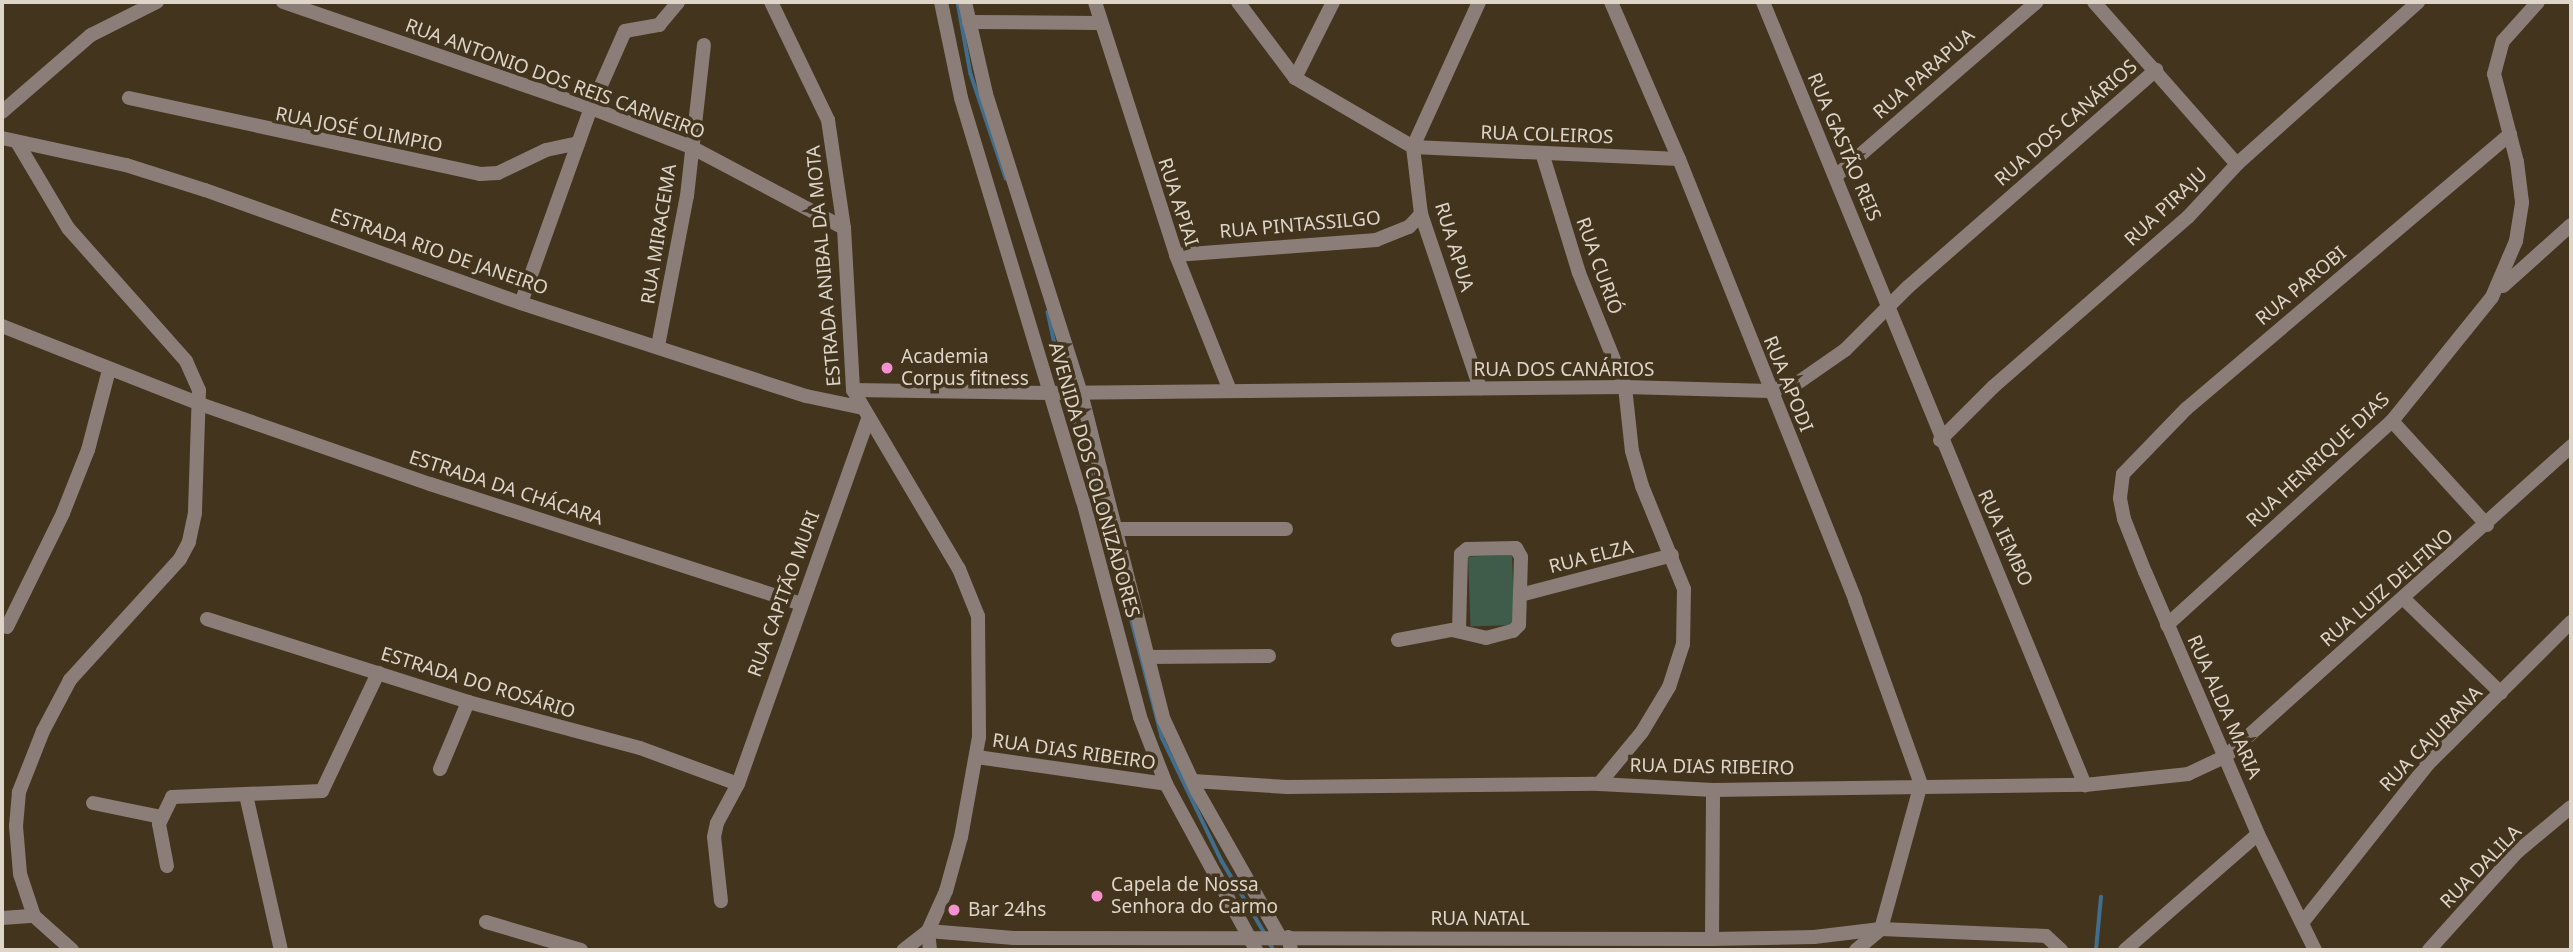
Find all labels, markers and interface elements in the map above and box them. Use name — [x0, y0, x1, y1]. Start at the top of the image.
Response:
street label: RUA ANTONIO DOS REIS CARNEIRO — [402, 14, 708, 144]
street label: RUA PARAPUA — [1869, 24, 1979, 124]
street label: RUA DOS CANÁRIOS — [1990, 55, 2142, 191]
street label: RUA GASTÃO REIS — [1802, 69, 1886, 225]
street label: RUA JOSÉ OLIMPIO — [273, 103, 445, 157]
street label: RUA COLEIROS — [1480, 121, 1614, 149]
street label: ESTRADA ANIBAL DA MOTA — [802, 144, 846, 388]
street label: RUA APIAI — [1153, 155, 1203, 249]
street label: RUA MIRACEMA — [637, 162, 681, 306]
street label: RUA PIRAJU — [2120, 163, 2212, 251]
street label: RUA APUA — [1430, 200, 1478, 294]
street label: ESTRADA RIO DE JANEIRO — [327, 204, 551, 300]
street label: RUA PINTASSILGO — [1218, 207, 1382, 243]
street label: RUA CURIÓ — [1571, 214, 1627, 318]
street label: RUA PAROBI — [2251, 242, 2351, 330]
street label: RUA APODI — [1758, 333, 1818, 435]
street label: AVENIDA DOS COLONIZADORES — [1044, 340, 1144, 620]
place label: Academia Corpus fitness — [901, 346, 1029, 390]
street label: RUA DOS CANÁRIOS — [1474, 359, 1654, 381]
marker: Academia Corpus fitness — [879, 360, 895, 376]
street label: RUA HENRIQUE DIAS — [2242, 388, 2394, 532]
street label: ESTRADA DA CHÁCARA — [406, 446, 606, 530]
street label: RUA IEMBO — [1973, 486, 2037, 590]
street label: RUA CAPITÃO MURI — [743, 508, 825, 680]
street label: RUA LUIZ DELFINO — [2316, 524, 2458, 652]
street label: RUA ELZA — [1546, 536, 1636, 578]
street label: RUA ALDA MARIA — [2182, 632, 2266, 782]
street label: ESTRADA DO ROSÁRIO — [378, 643, 578, 723]
street label: RUA CAJURANA — [2375, 682, 2487, 796]
street label: RUA DIAS RIBEIRO — [991, 729, 1157, 775]
street label: RUA DIAS RIBEIRO — [1629, 754, 1795, 780]
street label: RUA DALILA — [2436, 821, 2526, 913]
place label: Capela de Nossa Senhora do Carmo — [1111, 874, 1278, 918]
marker: Capela de Nossa Senhora do Carmo — [1089, 888, 1105, 904]
place label: Bar 24hs — [968, 899, 1046, 921]
marker: Bar 24hs — [946, 902, 962, 918]
street label: RUA NATAL — [1430, 908, 1530, 930]

